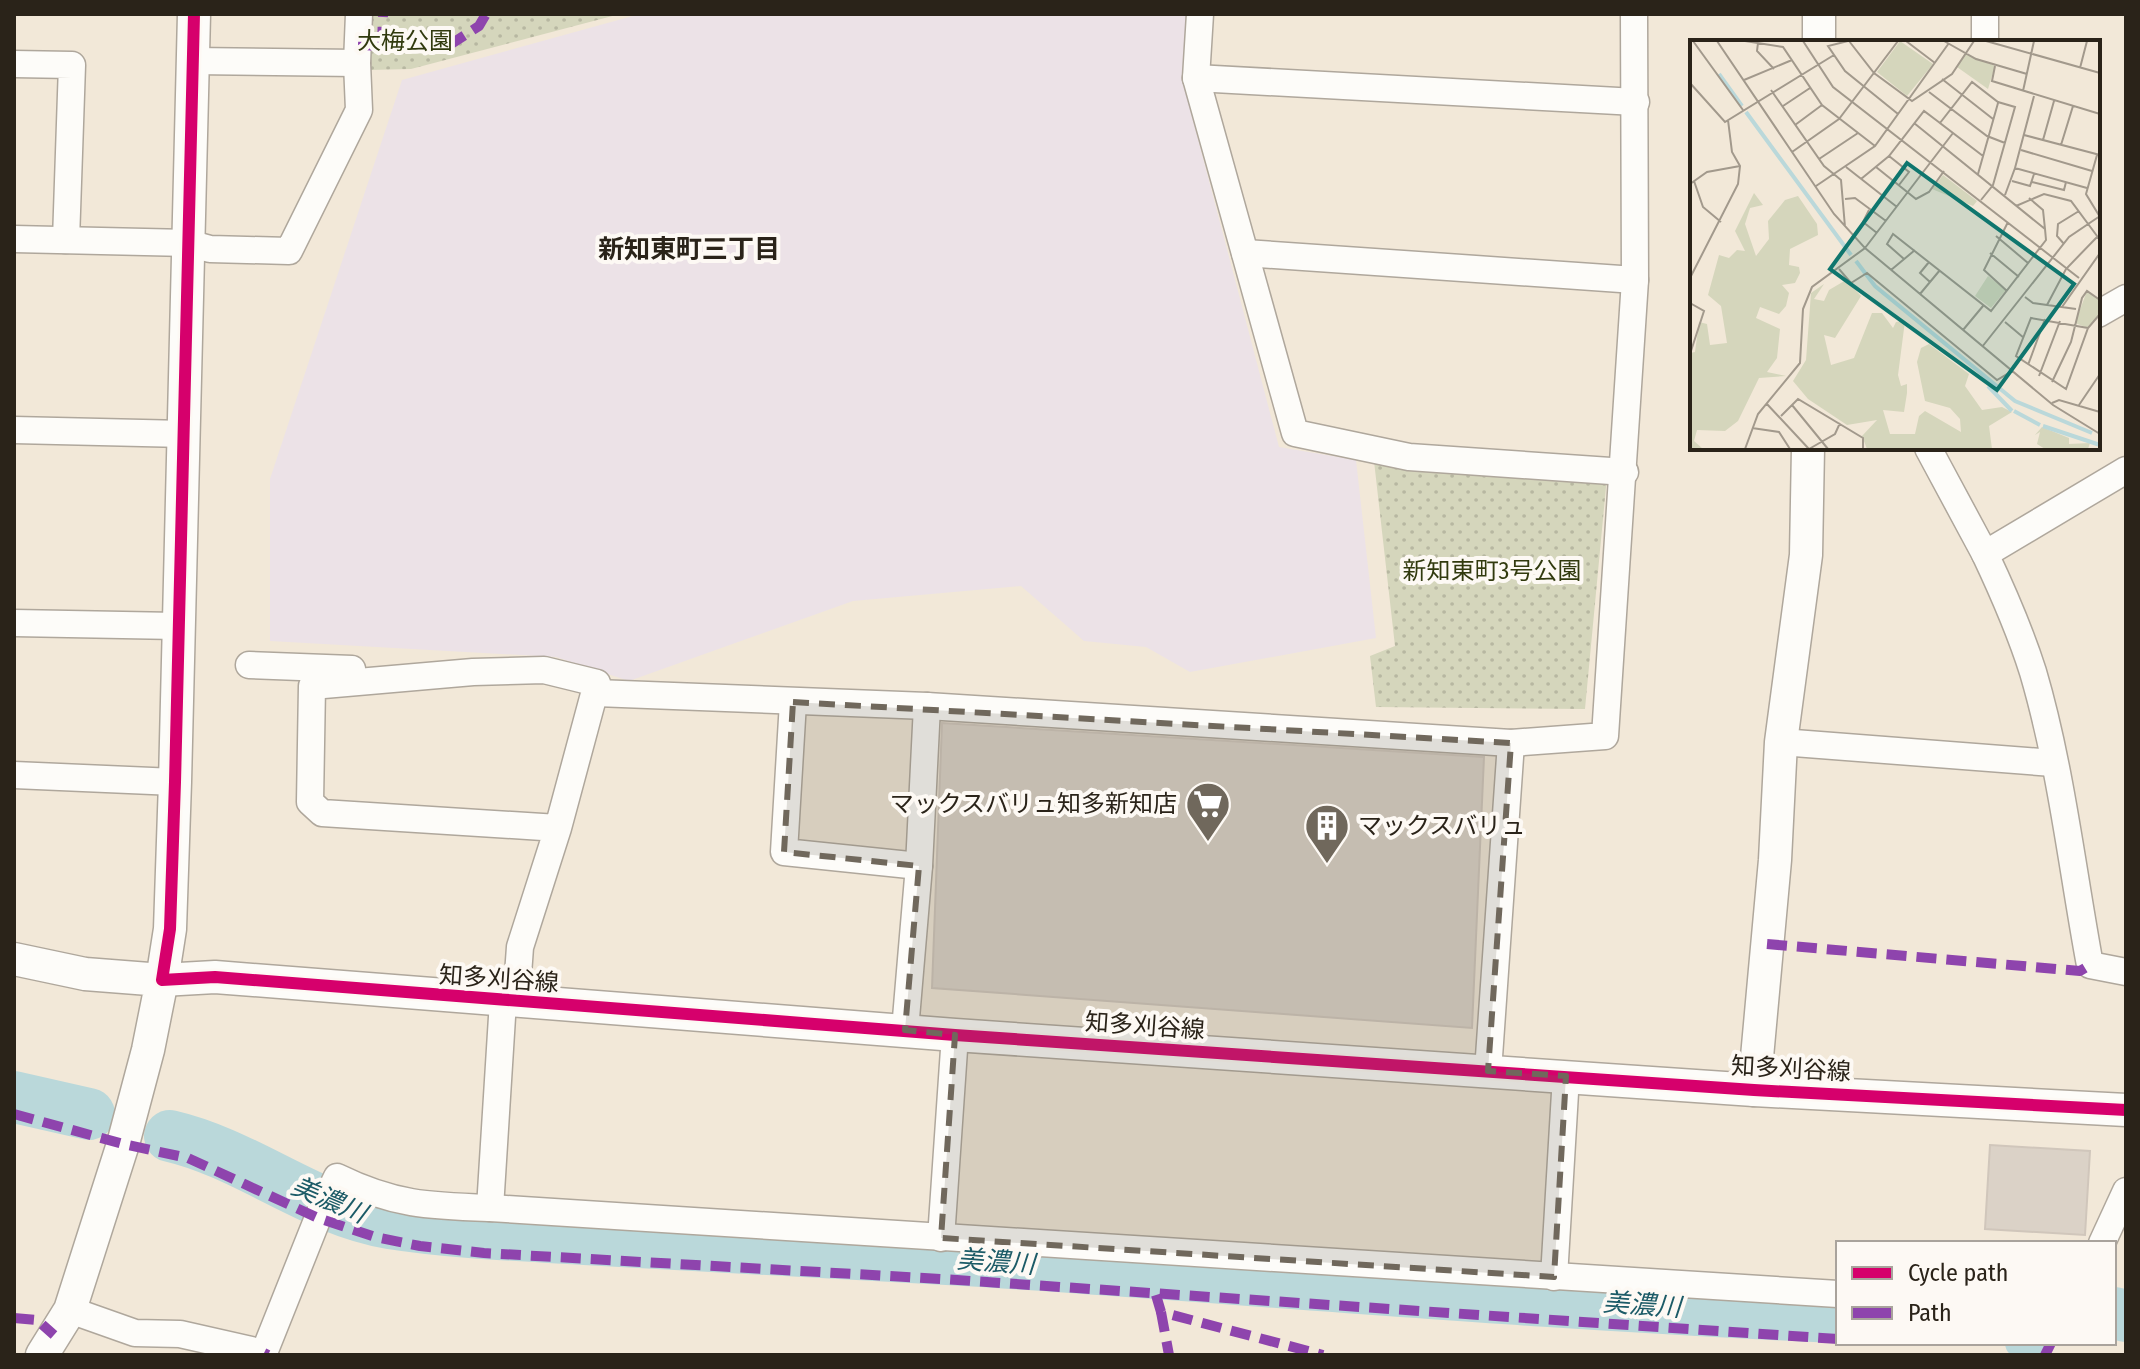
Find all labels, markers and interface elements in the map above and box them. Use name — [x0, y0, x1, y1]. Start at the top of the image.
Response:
park label: 大梅公園 — [357, 27, 453, 55]
inset map — [1690, 40, 2100, 450]
district label: 新知東町三丁目 — [598, 234, 780, 265]
park label: 新知東町3号公園 — [1403, 557, 1581, 585]
supermarket icon: マックスバリュ知多新知店 — [1184, 780, 1232, 843]
place label: マックスバリュ知多新知店 — [890, 790, 1177, 818]
building icon: マックスバリュ — [1303, 802, 1351, 865]
place label: マックスバリュ — [1358, 812, 1525, 840]
street label: 知多刈谷線 — [438, 961, 560, 997]
street label: 知多刈谷線 — [1084, 1008, 1206, 1044]
street label: 知多刈谷線 — [1730, 1052, 1852, 1086]
water label: 美濃川 — [287, 1170, 374, 1231]
legend — [1836, 1241, 2116, 1345]
water label: 美濃川 — [956, 1244, 1039, 1280]
text: Cycle path — [1908, 1259, 2008, 1287]
water label: 美濃川 — [1602, 1287, 1685, 1323]
text: Path — [1908, 1299, 1952, 1327]

